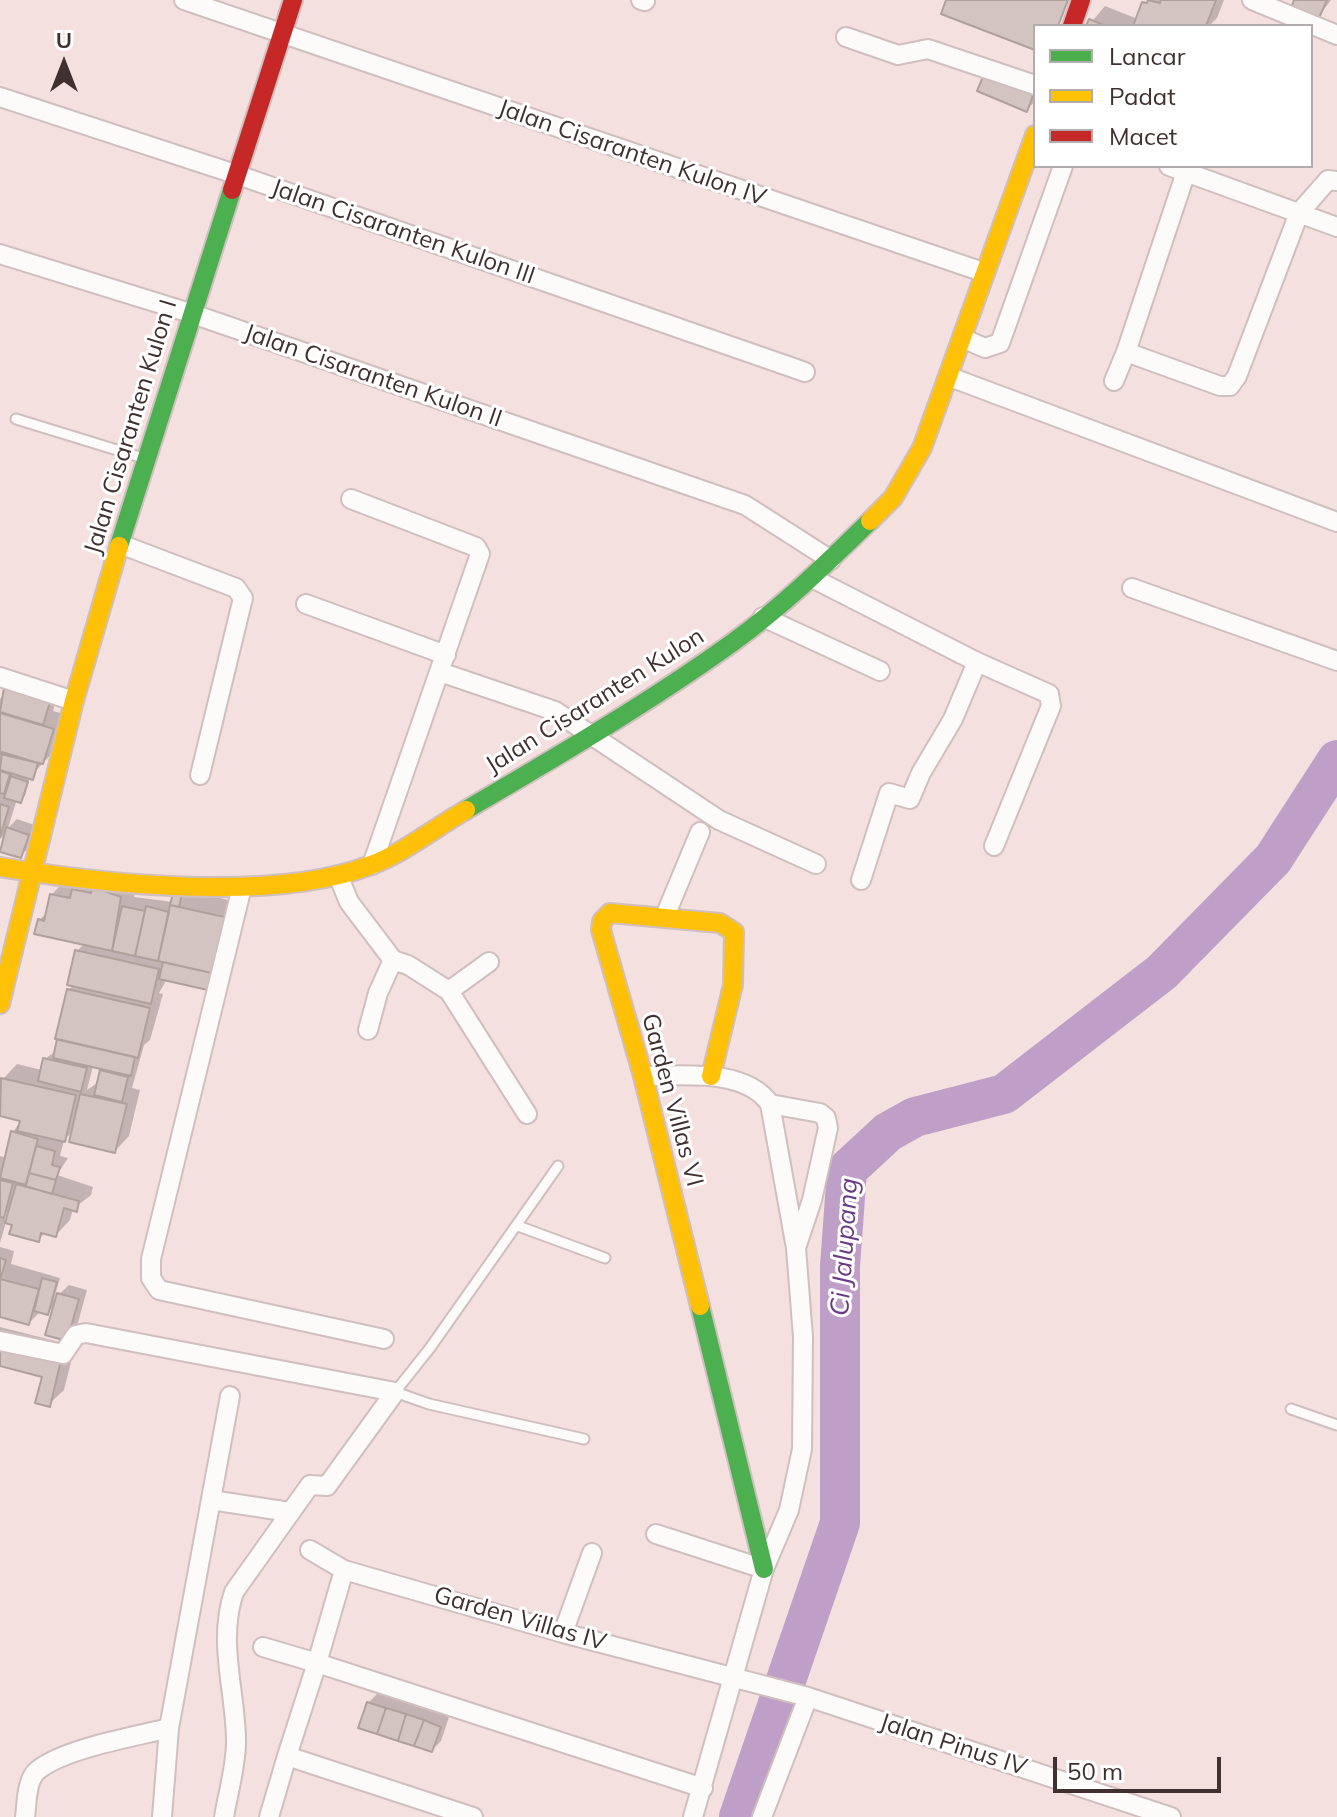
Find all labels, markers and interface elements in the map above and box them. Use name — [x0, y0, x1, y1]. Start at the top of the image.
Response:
north arrow — [24, 24, 104, 104]
legend — [1033, 24, 1313, 168]
text: U — [56, 26, 72, 54]
text: Lancar — [1109, 41, 1185, 71]
text: Padat — [1109, 81, 1176, 111]
street label: Jalan Cisaranten Kulon IV — [494, 94, 770, 212]
text: Macet — [1109, 121, 1177, 151]
street label: Jalan Cisaranten Kulon III — [267, 173, 539, 291]
street label: Jalan Cisaranten Kulon I — [79, 296, 183, 558]
street label: Jalan Cisaranten Kulon II — [240, 318, 506, 434]
street label: Jalan Cisaranten Kulon — [480, 622, 710, 780]
street label: Garden Villas VI — [635, 1010, 709, 1190]
water label: Ci Jalupang — [825, 1177, 865, 1317]
street label: Garden Villas IV — [431, 1581, 609, 1657]
street label: Jalan Pinus IV — [876, 1708, 1030, 1782]
scale bar — [1057, 1741, 1225, 1791]
text: 50 m — [1067, 1756, 1123, 1786]

